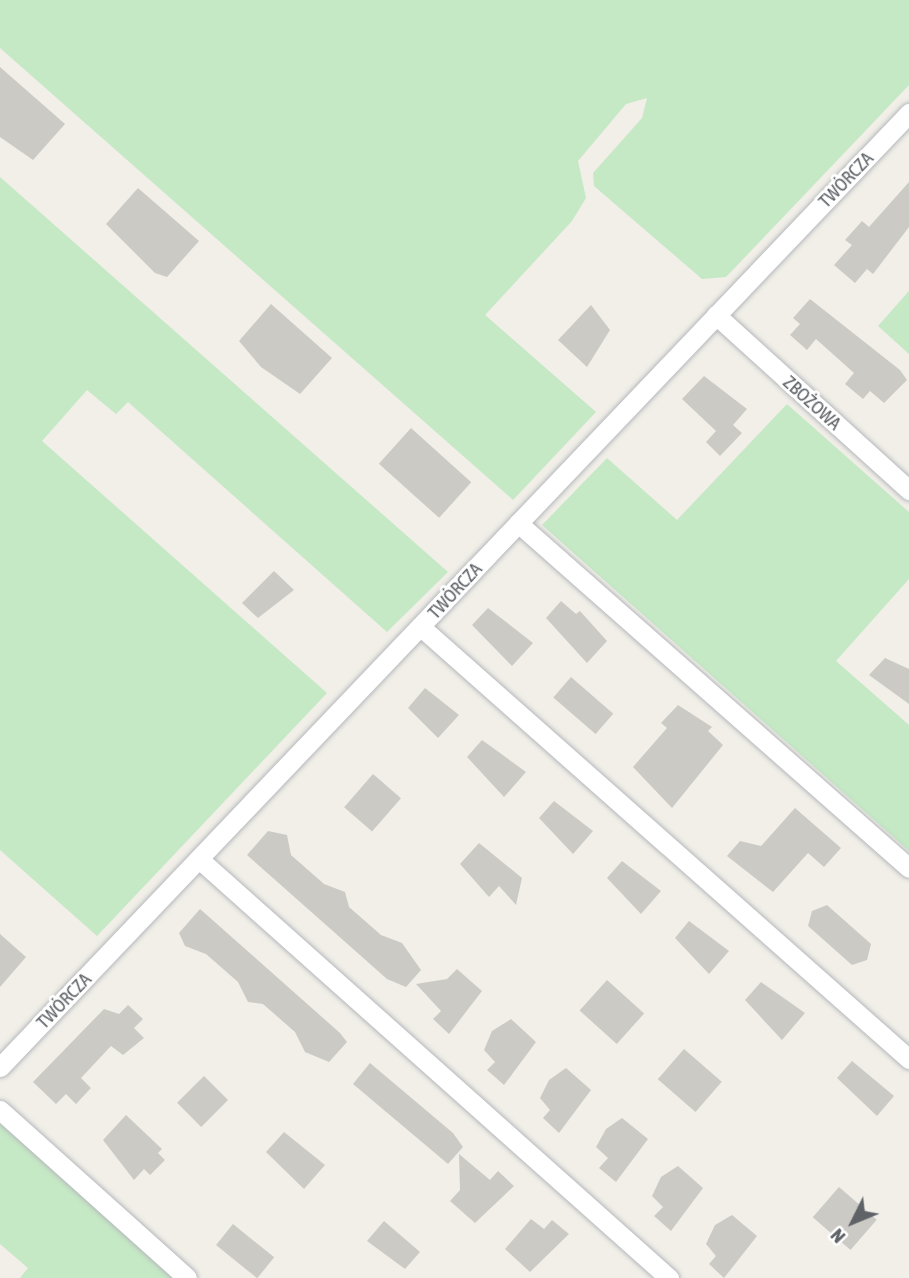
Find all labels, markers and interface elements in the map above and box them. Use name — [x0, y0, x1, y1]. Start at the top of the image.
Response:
street label: TWÓRCZA — [814, 147, 878, 213]
street label: ZBOŻOWA — [778, 371, 846, 435]
street label: TWÓRCZA — [423, 558, 487, 624]
street label: TWÓRCZA — [32, 968, 96, 1034]
north arrow — [818, 1187, 888, 1257]
text: N — [826, 1225, 850, 1248]

